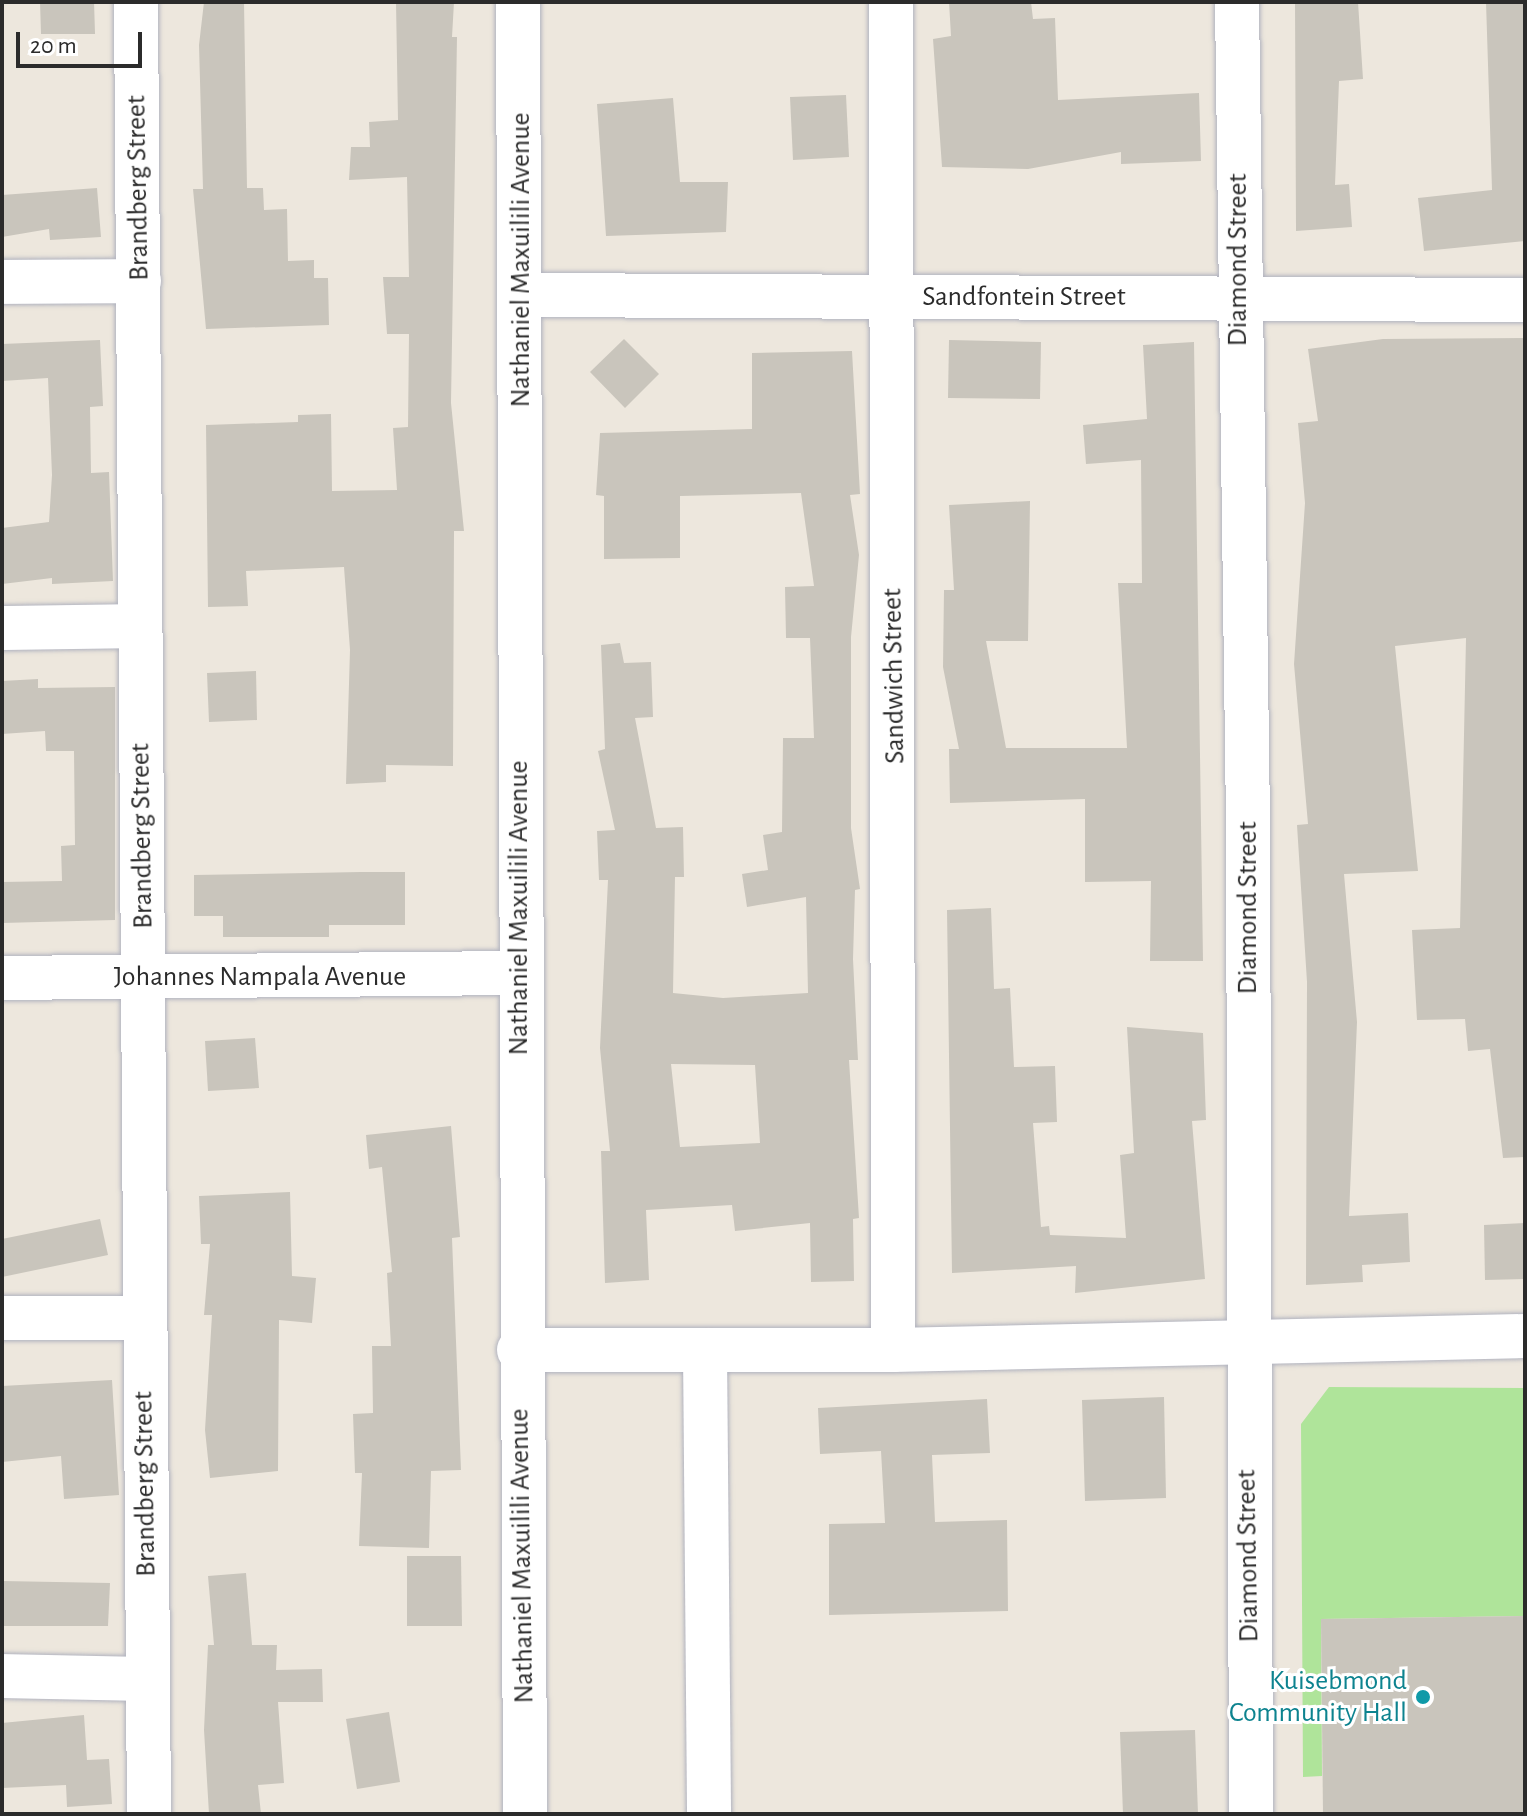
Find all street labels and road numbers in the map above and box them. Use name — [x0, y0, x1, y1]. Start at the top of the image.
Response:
street label: Brandberg Street — [120, 95, 156, 281]
street label: Nathaniel Maxuilili Avenue — [504, 113, 538, 407]
street label: Diamond Street — [1221, 174, 1255, 346]
street label: Sandfontein Street — [922, 280, 1126, 314]
street label: Sandwich Street — [876, 588, 912, 764]
street label: Brandberg Street — [124, 743, 160, 929]
street label: Nathaniel Maxuilili Avenue — [502, 761, 536, 1055]
street label: Diamond Street — [1231, 822, 1265, 994]
street label: Johannes Nampala Avenue — [114, 960, 406, 994]
street label: Brandberg Street — [127, 1391, 163, 1577]
street label: Nathaniel Maxuilili Avenue — [503, 1408, 541, 1704]
street label: Diamond Street — [1230, 1469, 1266, 1643]

